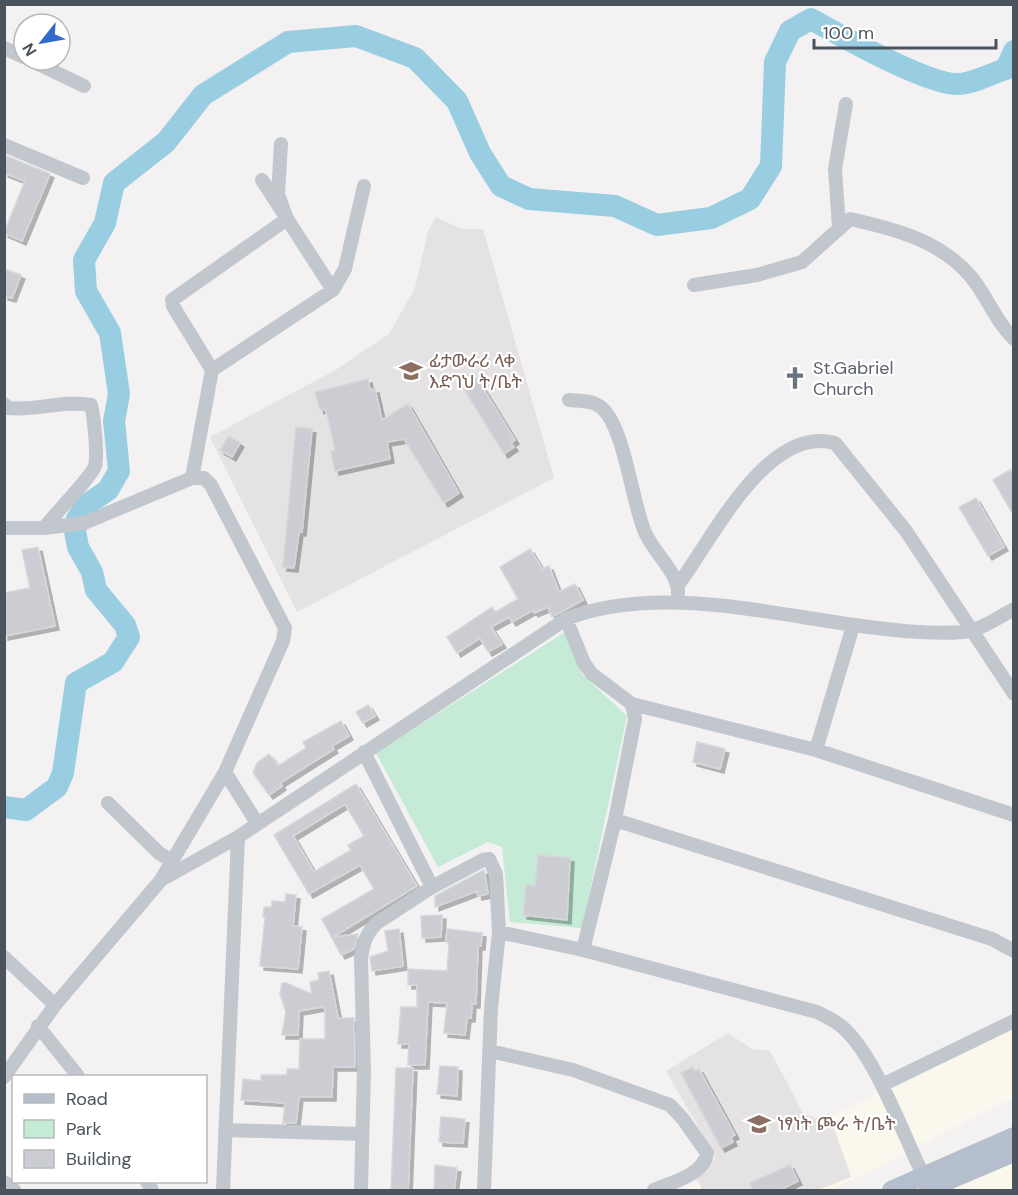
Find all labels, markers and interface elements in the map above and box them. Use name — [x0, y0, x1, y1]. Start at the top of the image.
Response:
north arrow — [12, 12, 72, 72]
scale bar — [814, 12, 996, 50]
text: 100 m — [823, 21, 874, 45]
text: N — [18, 39, 42, 60]
place label: ፊታውራሪ ላቀ እድገህ ት/ቤት — [429, 349, 522, 394]
place label: St.Gabriel Church — [813, 356, 893, 401]
school or university icon: ፊታውራሪ ላቀ እድገህ ት/ቤት — [398, 358, 424, 384]
church icon: St.Gabriel Church — [782, 365, 808, 391]
legend — [12, 1075, 207, 1183]
text: Road — [66, 1087, 108, 1111]
school or university icon: ነፃነት ጮራ ት/ቤት — [746, 1111, 772, 1137]
place label: ነፃነት ጮራ ት/ቤት — [777, 1112, 896, 1136]
text: Park — [66, 1117, 102, 1141]
text: Building — [66, 1147, 131, 1171]

